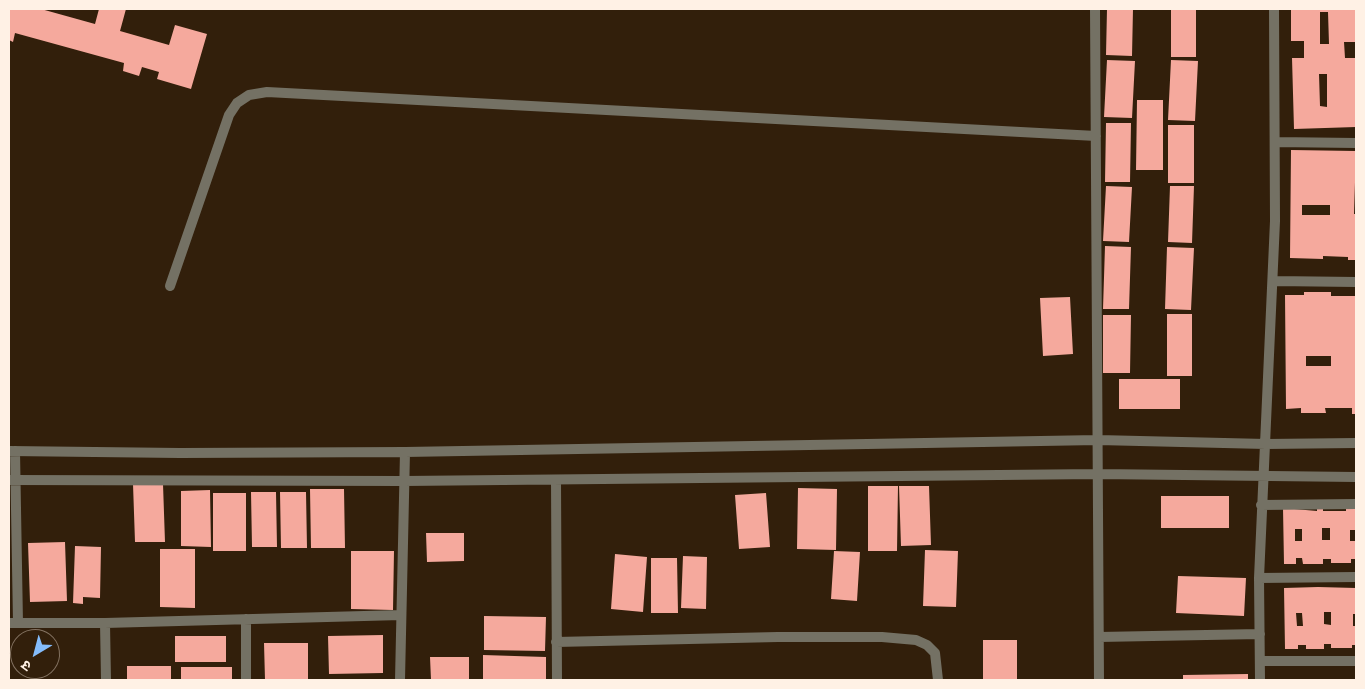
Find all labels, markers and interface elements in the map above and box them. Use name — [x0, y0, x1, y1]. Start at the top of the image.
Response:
north arrow — [10, 629, 60, 679]
text: उ — [18, 656, 35, 675]

